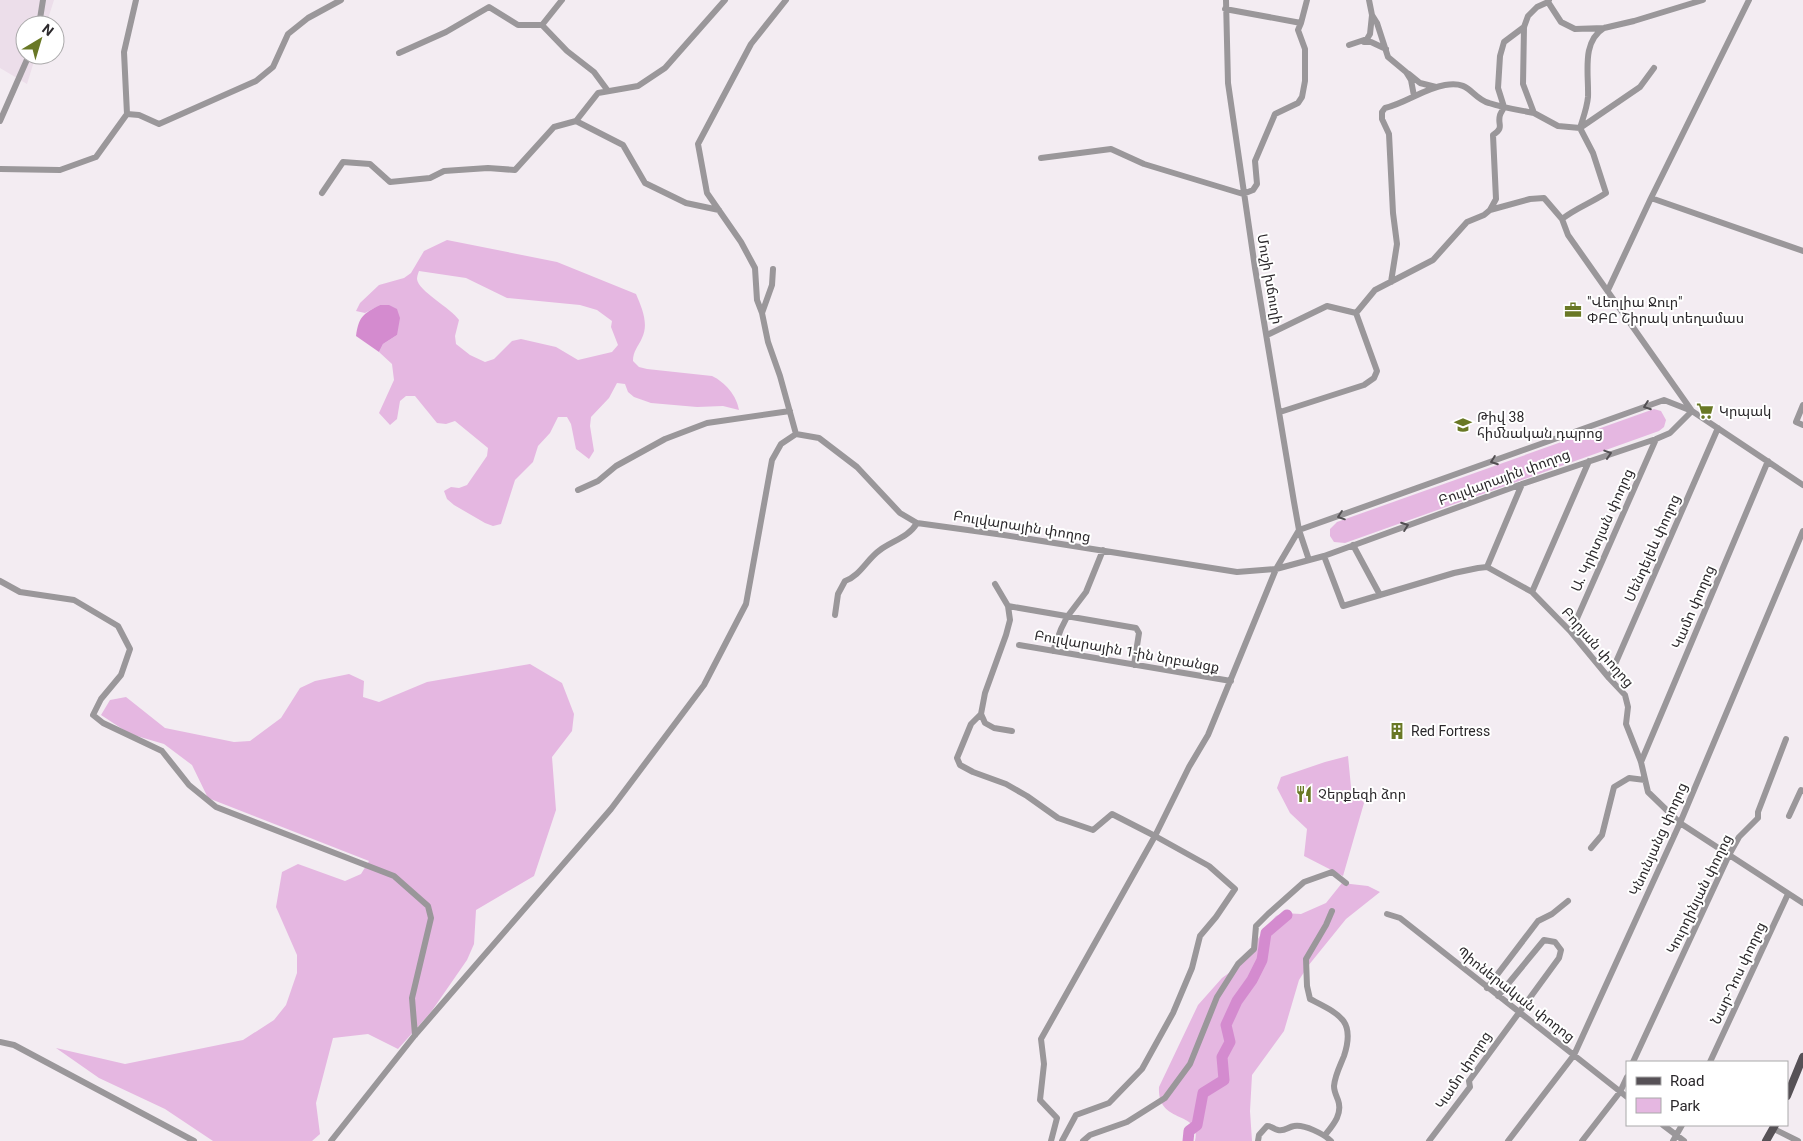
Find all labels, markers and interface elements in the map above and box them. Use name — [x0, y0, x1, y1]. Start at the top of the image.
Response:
north arrow — [15, 15, 65, 65]
text: N — [39, 20, 57, 39]
street label: Մուշի խճուղի — [1254, 233, 1286, 325]
place label: "Վեոլիա Ջուր" ՓԲԸ Շիրակ տեղամաս — [1587, 294, 1744, 326]
office icon: "Վեոլիա Ջուր" ՓԲԸ Շիրակ տեղամաս — [1563, 300, 1583, 320]
one-way arrow — [1643, 400, 1652, 410]
supermarket icon: Կրպակ — [1695, 401, 1715, 421]
place label: Կրպակ — [1719, 403, 1771, 419]
place label: Թիվ 38 հիմնական դպրոց — [1477, 409, 1603, 441]
school or university icon: Թիվ 38 հիմնական դպրոց — [1453, 415, 1473, 435]
street label: Բուլվարային փողոց — [1436, 446, 1572, 508]
one-way arrow — [1603, 450, 1611, 460]
one-way arrow — [1490, 455, 1499, 465]
street label: Ա. Կրիտյան փողոց — [1568, 466, 1636, 594]
street label: Մենդելեև փողոց — [1621, 492, 1683, 604]
street label: Բուլվարային փողոց — [952, 507, 1092, 545]
one-way arrow — [1337, 510, 1346, 520]
one-way arrow — [1400, 522, 1409, 532]
street label: Կամո փողոց — [1668, 563, 1718, 651]
street label: Բորյան փողոց — [1559, 604, 1637, 690]
street label: Բուլվարային 1-ին նրբանցք — [1033, 627, 1221, 675]
building icon: Red Fortress — [1387, 721, 1407, 741]
place label: Red Fortress — [1411, 723, 1490, 739]
street label: Կնունյանց փողոց — [1626, 780, 1690, 898]
restaurant icon: Չերքեզի ձոր — [1294, 784, 1314, 804]
place label: Չերքեզի ձոր — [1318, 786, 1406, 802]
street label: Կուրղինյան փողոց — [1663, 832, 1735, 956]
street label: Նար-Դոս փողոց — [1707, 919, 1769, 1027]
street label: Պիոներական փողոց — [1454, 943, 1578, 1045]
street label: Կամո փողոց — [1432, 1028, 1494, 1112]
legend — [1626, 1061, 1788, 1126]
text: Road — [1670, 1072, 1704, 1090]
text: Park — [1670, 1097, 1701, 1115]

